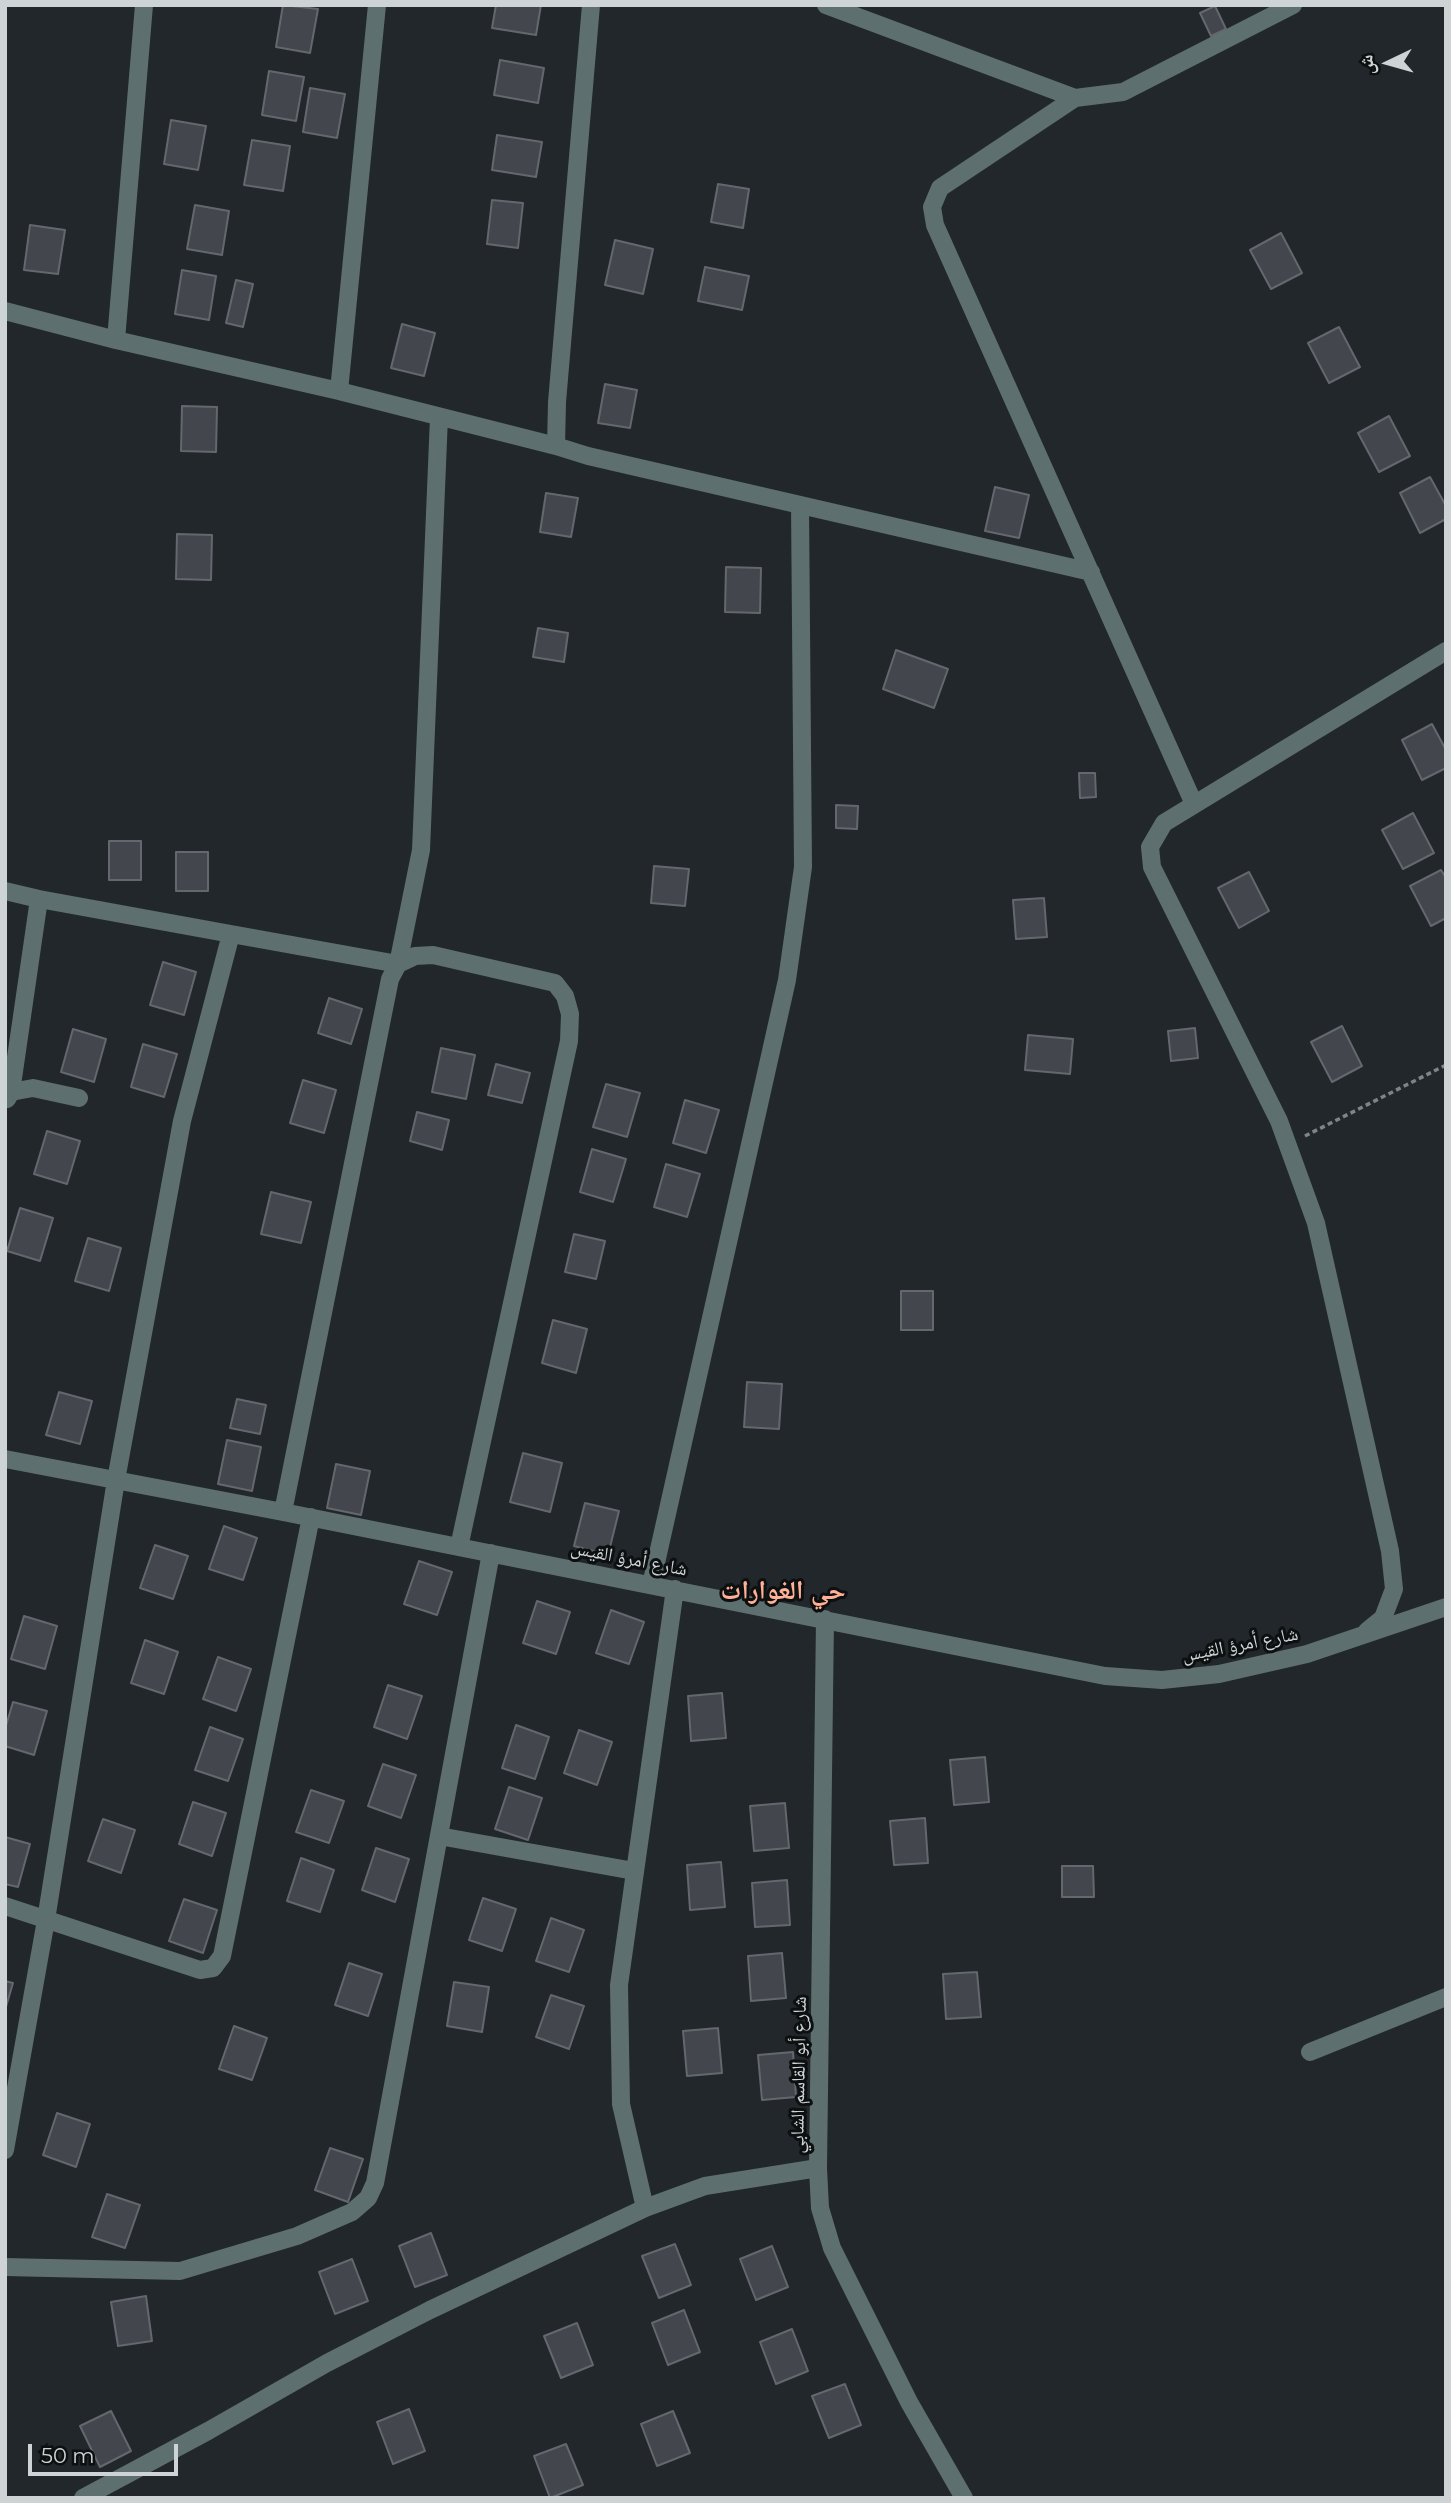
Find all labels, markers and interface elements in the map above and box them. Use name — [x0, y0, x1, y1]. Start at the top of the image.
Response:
north arrow — [1353, 28, 1423, 98]
text: ش — [1354, 54, 1379, 76]
street label: شارع أمرؤ القيس — [569, 1537, 689, 1581]
district label: حي الغوارات — [720, 1575, 846, 1607]
street label: شارع أمرؤ القيس — [1180, 1623, 1300, 1667]
street label: شارع أبو القاسم الشابي — [786, 1996, 812, 2154]
scale bar — [32, 2430, 182, 2474]
text: 50 m — [41, 2443, 95, 2468]

